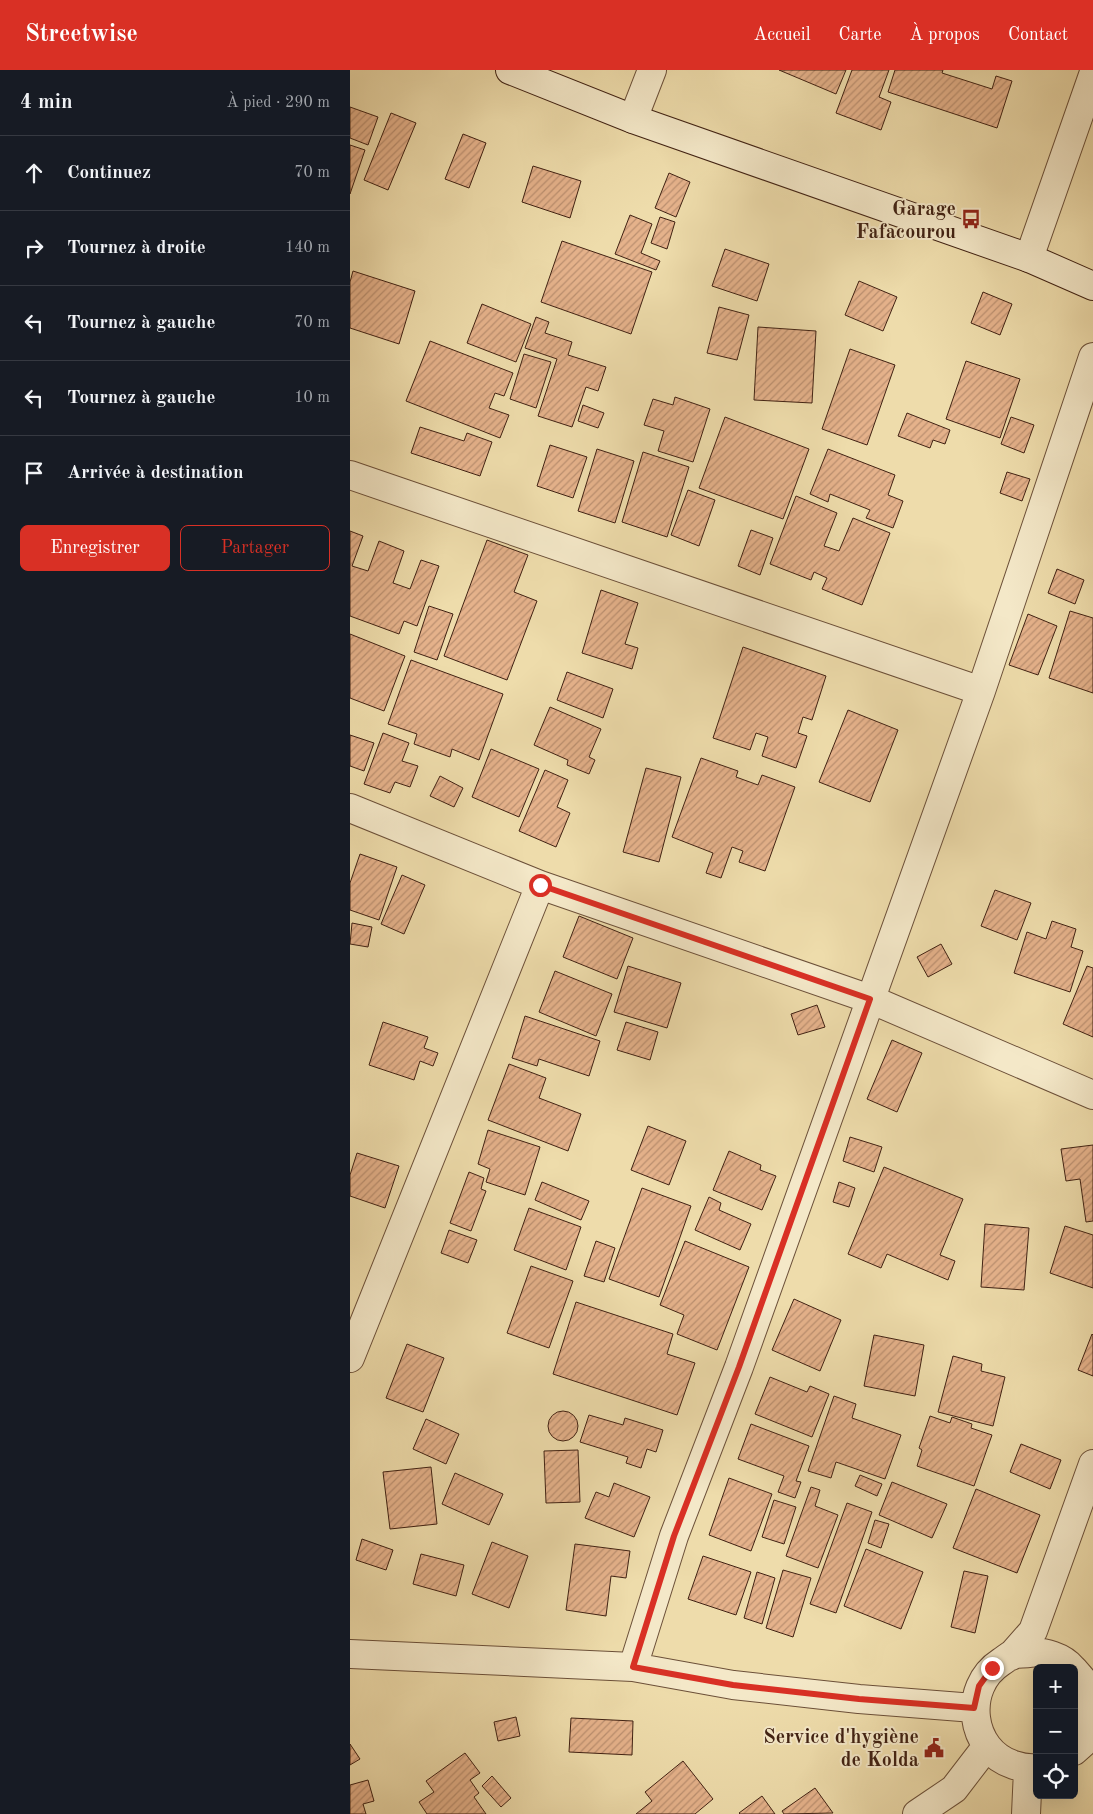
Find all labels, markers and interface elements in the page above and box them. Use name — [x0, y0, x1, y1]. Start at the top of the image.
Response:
text: Streetwise — [25, 23, 138, 47]
text: Accueil — [753, 26, 811, 44]
text: Carte — [839, 26, 881, 44]
text: À propos — [909, 26, 980, 44]
text: Contact — [1008, 26, 1068, 44]
text: 4 min — [20, 92, 73, 113]
text: À pied · 290 m — [227, 95, 330, 111]
icon: ahead — [20, 159, 48, 187]
text: Continuez — [67, 164, 151, 183]
text: 70 m — [294, 165, 330, 181]
place label: Garage Fafacourou — [856, 200, 956, 243]
bus stop icon: Garage Fafacourou — [960, 208, 982, 230]
icon: right — [20, 234, 48, 262]
text: Tournez à droite — [67, 239, 206, 258]
text: 140 m — [285, 240, 330, 256]
icon: left — [20, 309, 48, 337]
text: Tournez à gauche — [67, 314, 215, 333]
text: 70 m — [294, 315, 330, 331]
icon: left — [20, 384, 48, 412]
text: Tournez à gauche — [67, 389, 215, 408]
text: 10 m — [294, 390, 330, 406]
icon: arrive — [20, 459, 48, 487]
text: Arrivée à destination — [67, 464, 243, 483]
button: Enregistrer — [20, 525, 170, 571]
button: Partager — [180, 525, 330, 571]
route start — [529, 874, 552, 897]
route end — [981, 1657, 1004, 1680]
map controls — [1033, 1664, 1078, 1799]
button: + — [1033, 1664, 1078, 1709]
button: − — [1033, 1709, 1078, 1754]
place label: Service d'hygiène de Kolda — [763, 1728, 919, 1771]
public building icon: Service d'hygiène de Kolda — [923, 1737, 945, 1759]
button: locate — [1033, 1754, 1078, 1799]

